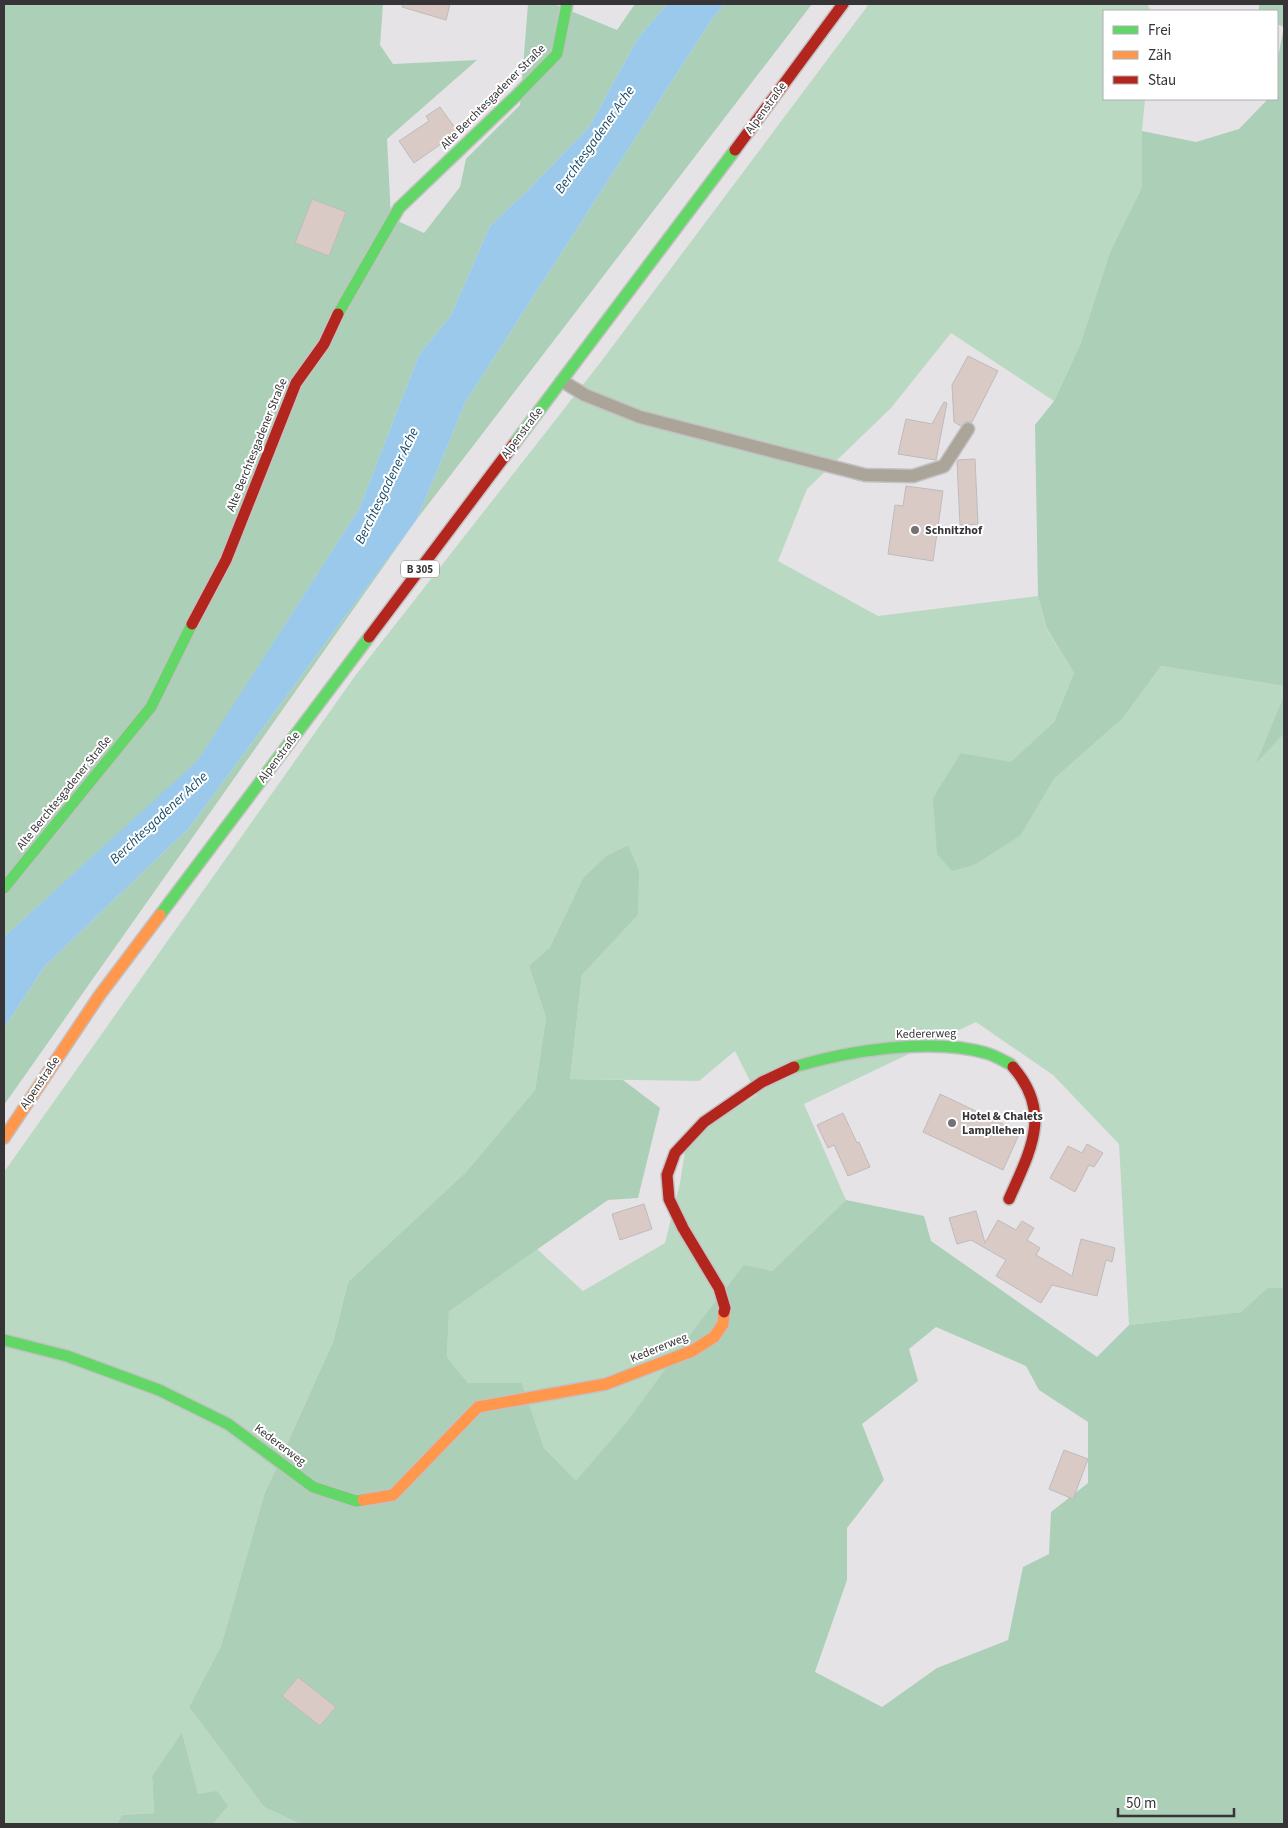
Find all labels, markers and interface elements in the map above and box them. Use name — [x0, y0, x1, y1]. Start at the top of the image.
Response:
legend — [1103, 10, 1278, 100]
text: Frei — [1148, 20, 1171, 41]
street label: Alte Berchtesgadener Straße — [437, 41, 549, 153]
text: Zäh — [1148, 45, 1172, 66]
text: Stau — [1148, 70, 1176, 91]
street label: Alpenstraße — [741, 79, 791, 137]
water label: Berchtesgadener Ache — [550, 82, 640, 198]
street label: Alte Berchtesgadener Straße — [222, 376, 292, 514]
street label: Alpenstraße — [497, 404, 547, 462]
water label: Berchtesgadener Ache — [350, 424, 424, 548]
place label: Schnitzhof — [925, 522, 983, 539]
marker: Schnitzhof — [909, 524, 921, 536]
road number: B 305 — [401, 560, 439, 578]
street label: Alpenstraße — [254, 728, 304, 786]
street label: Alte Berchtesgadener Straße — [13, 732, 115, 854]
water label: Berchtesgadener Ache — [106, 767, 213, 869]
street label: Kedererweg — [896, 1025, 956, 1043]
street label: Alpenstraße — [16, 1053, 64, 1113]
place label: Hotel & Chalets Lampllehen — [962, 1108, 1043, 1139]
marker: Hotel & Chalets Lampllehen — [946, 1117, 958, 1129]
street label: Kedererweg — [628, 1329, 690, 1367]
street label: Kedererweg — [251, 1420, 309, 1470]
scale bar — [1118, 1786, 1234, 1818]
text: 50 m — [1126, 1793, 1156, 1814]

